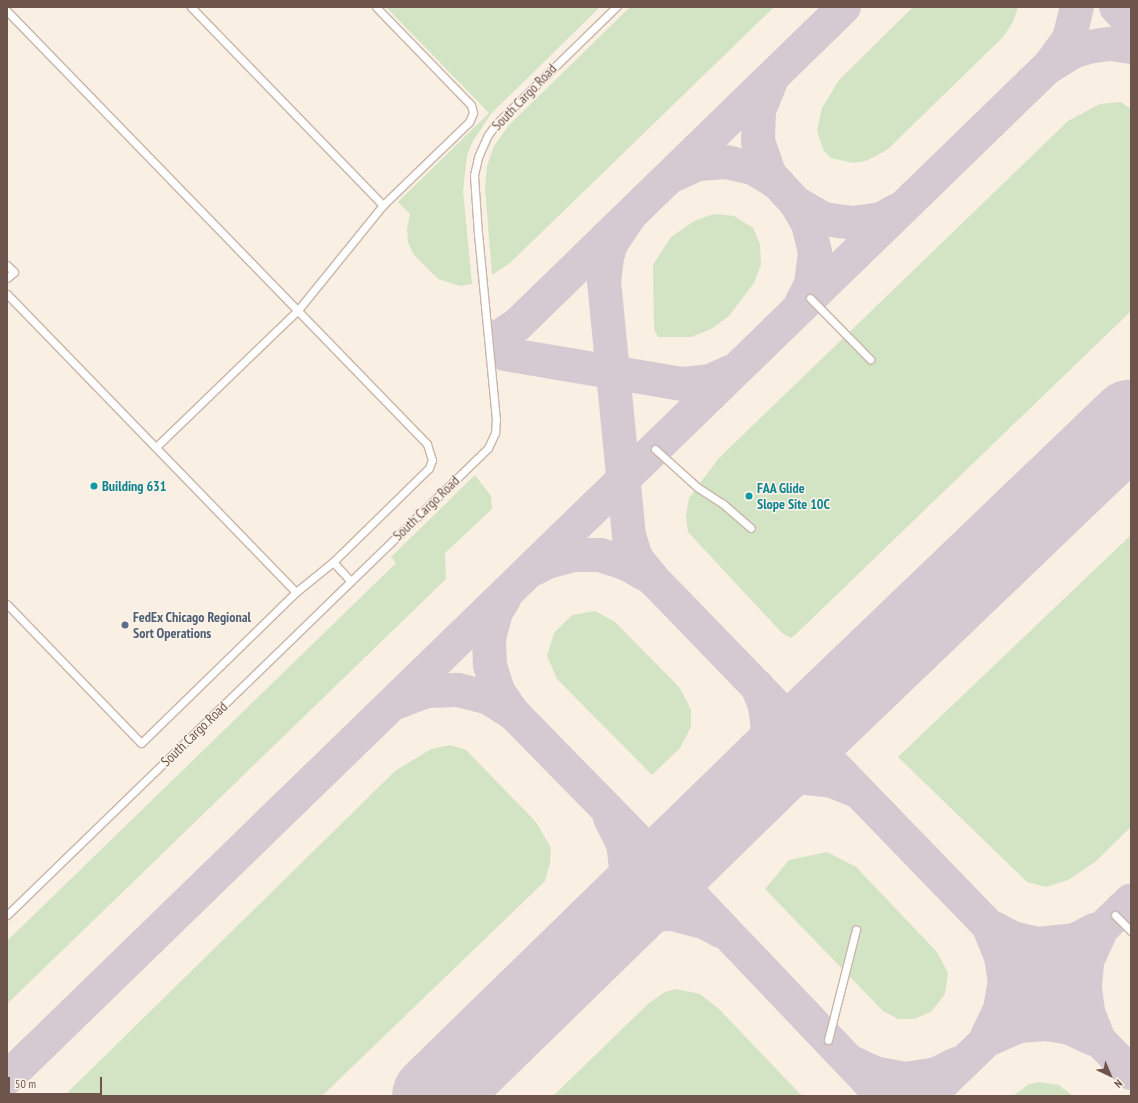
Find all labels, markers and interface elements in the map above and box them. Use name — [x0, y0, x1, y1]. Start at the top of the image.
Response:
street label: South Cargo Road — [488, 60, 560, 134]
street label: South Cargo Road — [389, 472, 463, 544]
place label: Building 631 — [102, 478, 166, 494]
place label: FAA Glide Slope Site 10C — [757, 480, 830, 512]
marker: Building 631 — [89, 481, 99, 491]
marker: FAA Glide Slope Site 10C — [744, 491, 754, 501]
place label: FedEx Chicago Regional Sort Operations — [133, 609, 251, 642]
marker: FedEx Chicago Regional Sort Operations — [120, 620, 130, 630]
street label: South Cargo Road — [157, 698, 231, 770]
north arrow — [1090, 1055, 1130, 1095]
scale bar — [10, 1069, 104, 1095]
text: 50 m — [15, 1076, 36, 1091]
text: N — [1111, 1077, 1125, 1091]

